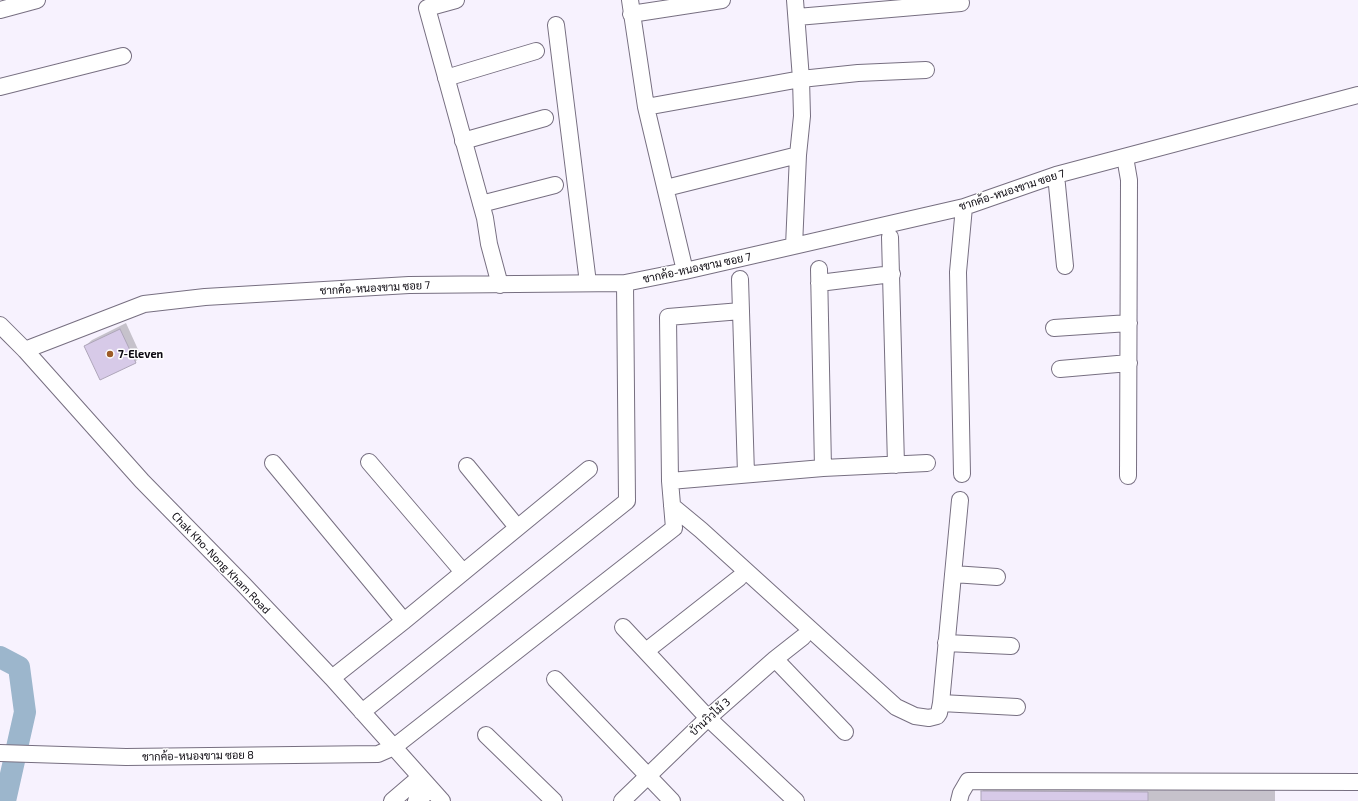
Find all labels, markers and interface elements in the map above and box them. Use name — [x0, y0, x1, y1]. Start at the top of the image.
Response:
street label: ชากค้อ-หนองขาม ซอย 7 — [957, 167, 1067, 213]
street label: ชากค้อ-หนองขาม ซอย 7 — [642, 250, 752, 286]
street label: ชากค้อ-หนองขาม ซอย 7 — [319, 279, 431, 297]
place label: 7-Eleven — [118, 347, 163, 361]
marker: 7-Eleven — [105, 349, 115, 359]
street label: Chak Kho-Nong Kham Road — [169, 509, 273, 617]
street label: บ้านวิวไม้ 3 — [687, 695, 733, 739]
street label: ชากค้อ-หนองขาม ซอย 8 — [142, 748, 254, 764]

